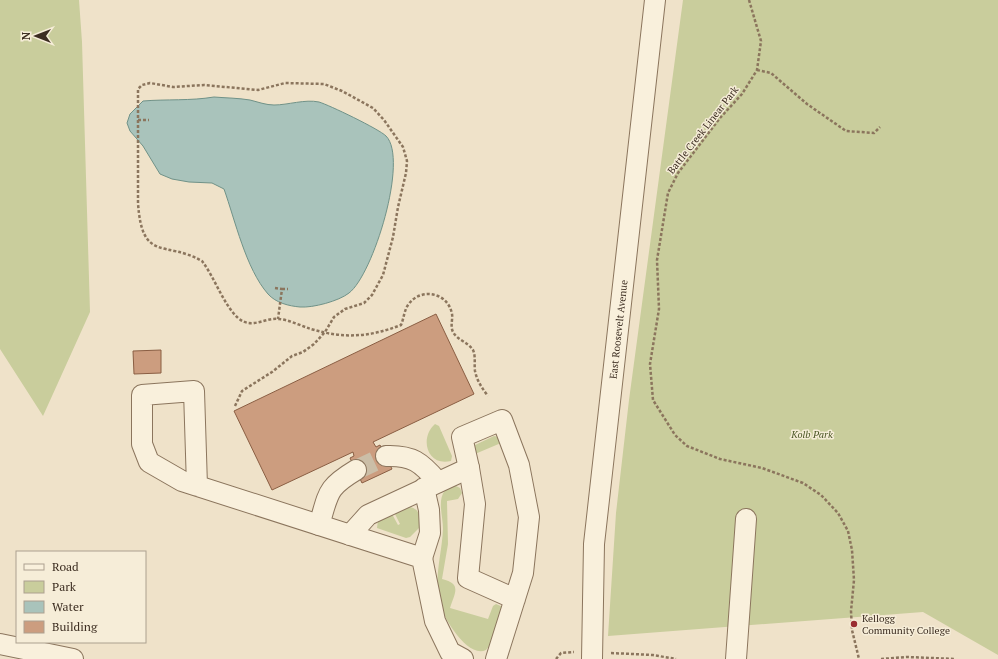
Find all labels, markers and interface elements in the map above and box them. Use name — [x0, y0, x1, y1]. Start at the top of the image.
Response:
north arrow — [16, 16, 56, 56]
text: N — [19, 31, 33, 40]
street label: Battle Creek Linear Park — [665, 83, 742, 176]
street label: East Roosevelt Avenue — [606, 279, 630, 380]
park label: Kolb Park — [790, 428, 833, 441]
legend — [16, 551, 146, 643]
text: Road — [52, 559, 79, 574]
text: Park — [52, 579, 77, 594]
text: Water — [52, 599, 84, 614]
place label: Kellogg Community College — [862, 612, 950, 637]
text: Building — [52, 619, 98, 634]
marker: Kellogg Community College — [849, 619, 859, 629]

